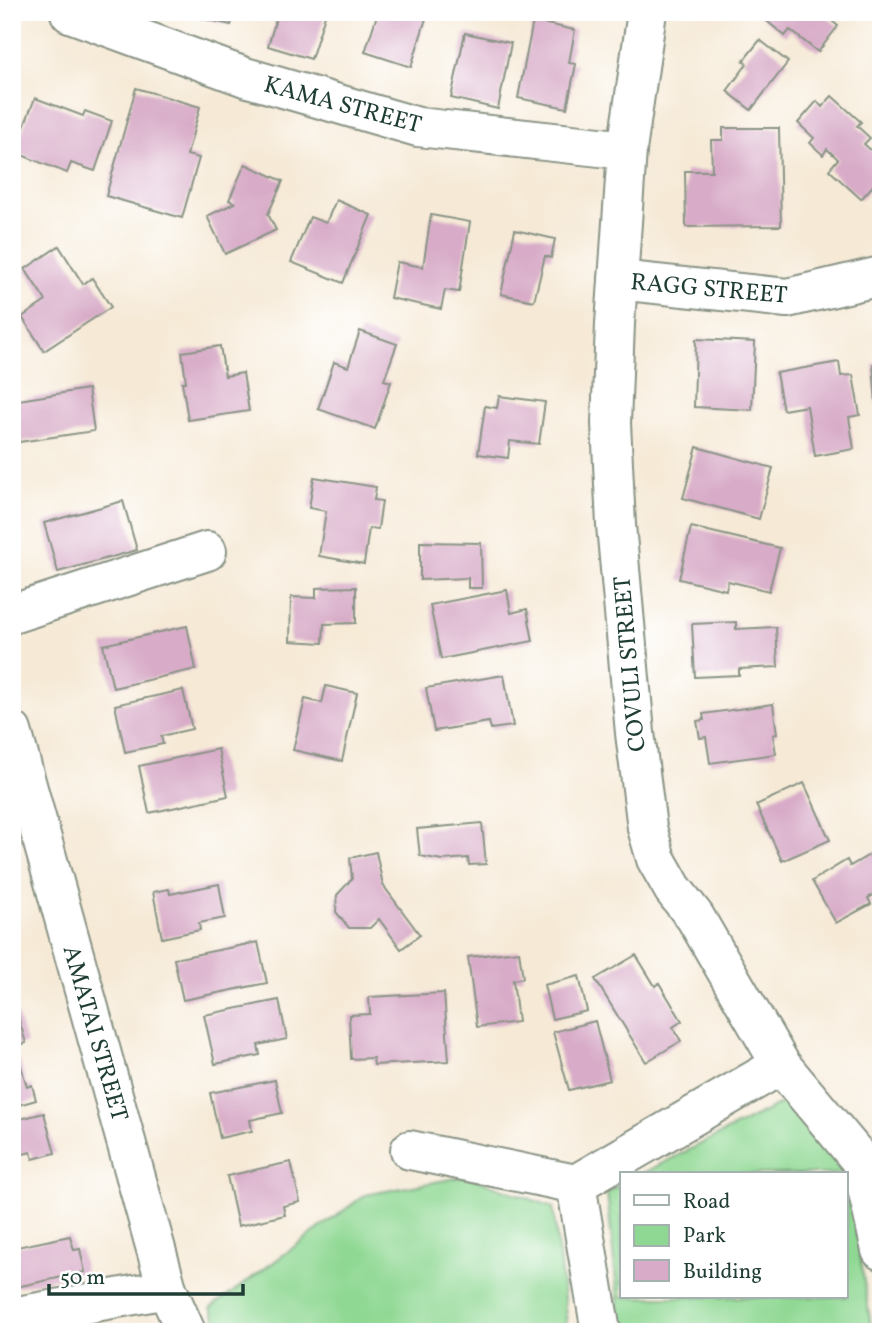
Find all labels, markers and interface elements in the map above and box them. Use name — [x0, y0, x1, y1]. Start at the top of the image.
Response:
street label: KAMA STREET — [260, 69, 425, 143]
street label: RAGG STREET — [629, 266, 789, 314]
street label: COVULI STREET — [606, 575, 656, 753]
street label: AMATAI STREET — [53, 942, 135, 1125]
legend — [620, 1172, 848, 1298]
text: Road — [683, 1188, 730, 1217]
text: Park — [683, 1222, 726, 1251]
scale bar — [49, 1253, 243, 1297]
text: Building — [683, 1258, 762, 1287]
text: 50 m — [60, 1264, 105, 1293]

